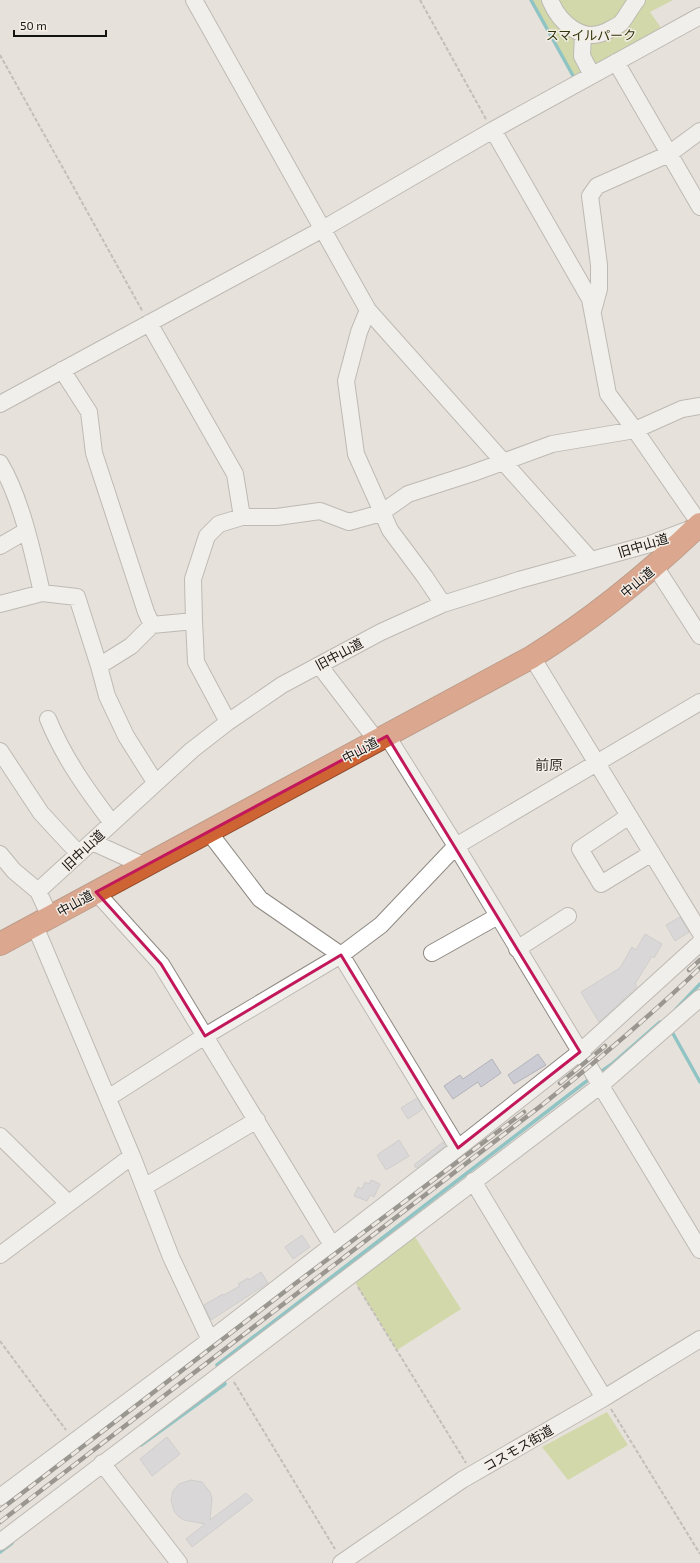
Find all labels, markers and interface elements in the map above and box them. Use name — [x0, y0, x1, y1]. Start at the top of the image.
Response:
scale bar — [14, 12, 106, 38]
text: 50 m — [20, 18, 47, 32]
park label: スマイルパーク — [546, 27, 636, 43]
street label: 旧中山道 — [616, 530, 670, 560]
street label: 中山道 — [617, 563, 657, 601]
street label: 旧中山道 — [312, 635, 366, 673]
street label: 中山道 — [339, 734, 381, 766]
district label: 前原 — [535, 756, 563, 773]
street label: 旧中山道 — [59, 826, 107, 874]
street label: 中山道 — [54, 887, 96, 919]
street label: コスモス街道 — [480, 1422, 556, 1474]

